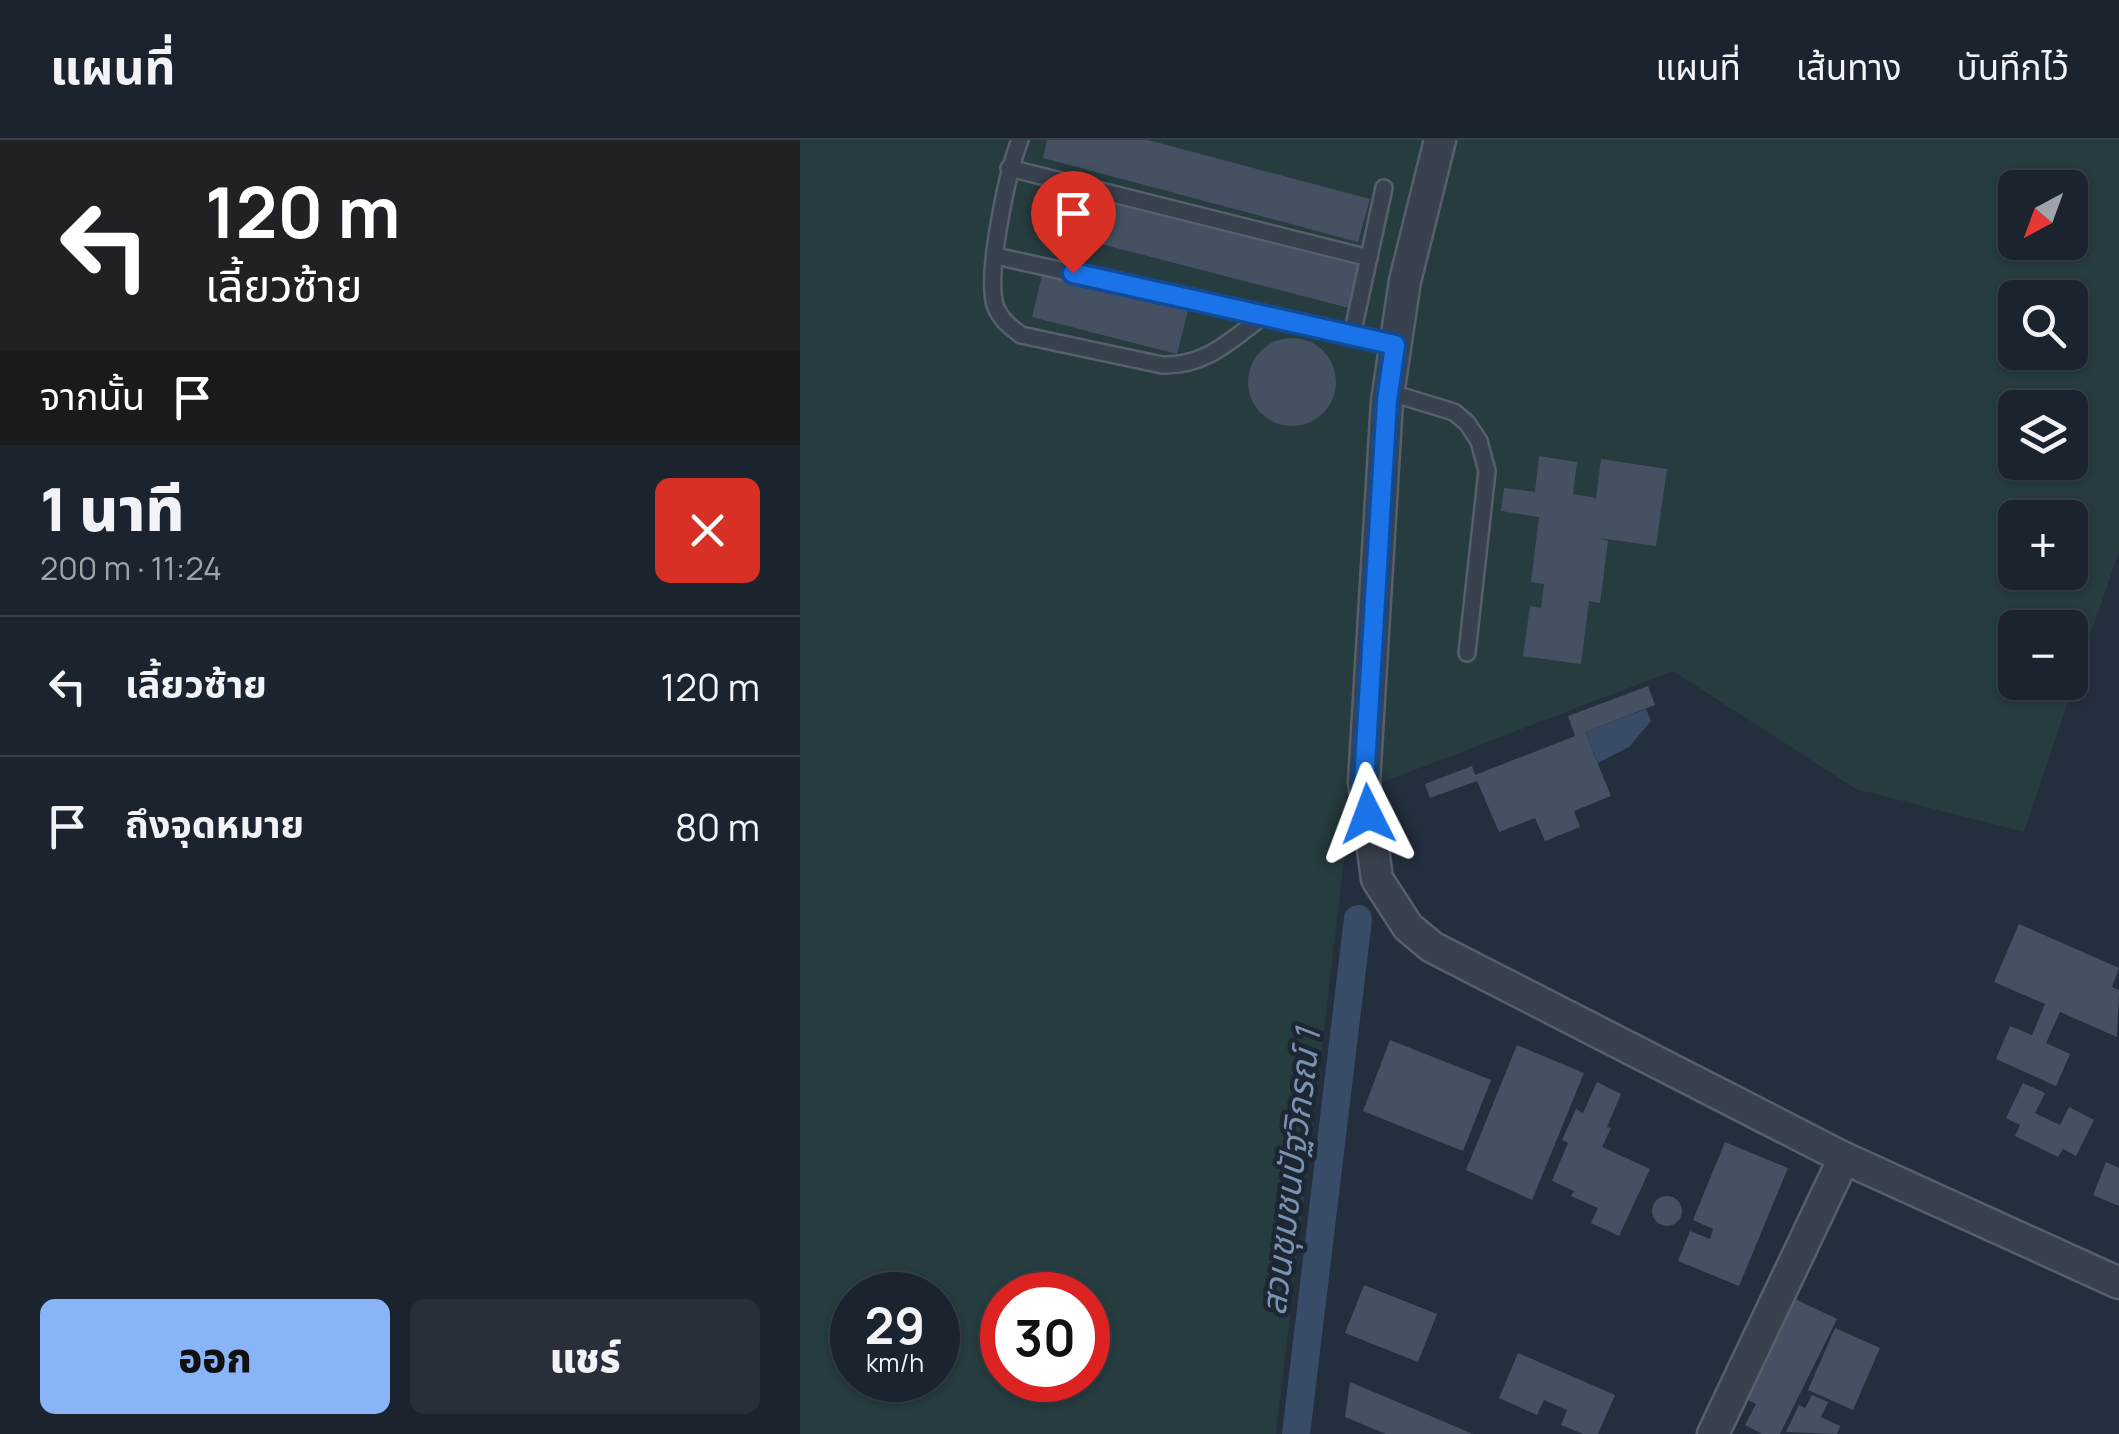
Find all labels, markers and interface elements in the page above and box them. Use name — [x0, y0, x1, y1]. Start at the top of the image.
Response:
text: แผนที่ — [50, 33, 175, 98]
text: แผนที่ — [1655, 43, 1741, 91]
text: เส้นทาง — [1796, 43, 1902, 91]
text: บันทึกไว้ — [1957, 43, 2069, 91]
text: 120 m — [205, 163, 400, 259]
north arrow — [1998, 170, 2088, 260]
map controls — [1998, 170, 2088, 700]
pin — [1031, 171, 1116, 274]
icon: left — [40, 180, 170, 310]
icon: arrive — [1046, 186, 1101, 241]
text: เลี้ยวซ้าย — [205, 254, 362, 316]
button: search — [1998, 280, 2088, 370]
text: จากนั้น — [40, 369, 145, 421]
icon: arrive — [165, 370, 220, 425]
button: layers — [1998, 390, 2088, 480]
text: 1 นาที — [40, 467, 184, 549]
button: close — [655, 478, 760, 583]
button: + — [1998, 500, 2088, 590]
text: 200 m · 11:24 — [40, 546, 222, 590]
button: − — [1998, 610, 2088, 700]
text: เลี้ยวซ้าย — [125, 657, 267, 709]
icon: left — [40, 659, 95, 714]
text: 120 m — [661, 660, 760, 712]
position arrow — [1316, 762, 1420, 866]
text: ถึงจุดหมาย — [125, 797, 304, 849]
icon: arrive — [40, 799, 95, 854]
text: 80 m — [675, 800, 760, 852]
water label: สวนชุมชนปัฐวิกรณ์ 1 — [1249, 1024, 1332, 1318]
speed limit sign: 30 — [980, 1272, 1110, 1402]
text: 29 — [865, 1291, 925, 1359]
button: ออก — [40, 1299, 390, 1414]
button: แชร์ — [410, 1299, 760, 1414]
text: km/h — [866, 1345, 924, 1380]

